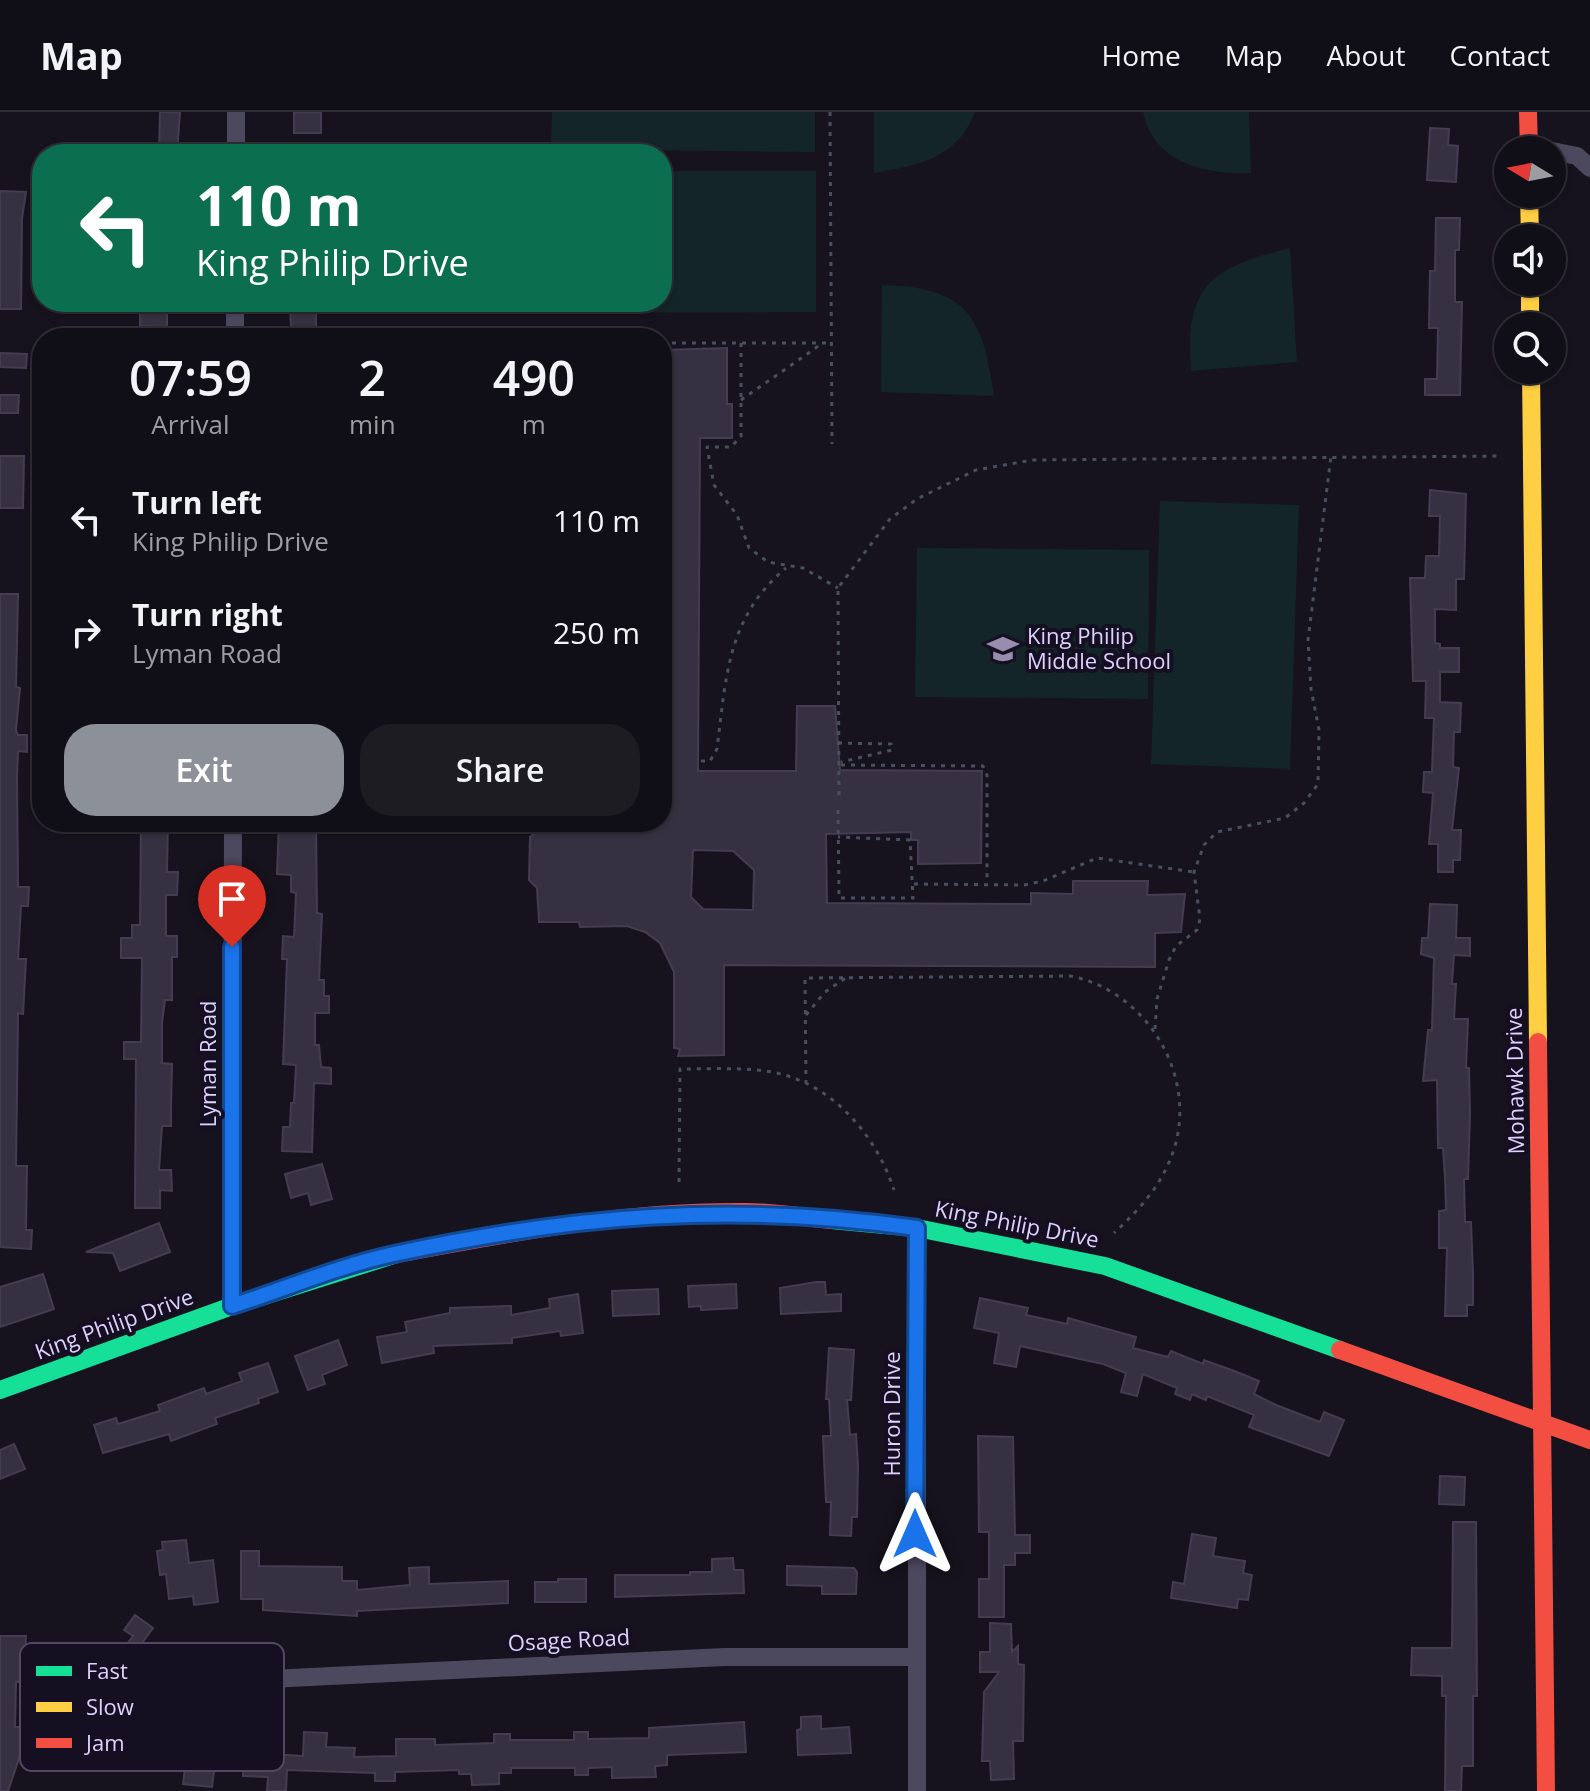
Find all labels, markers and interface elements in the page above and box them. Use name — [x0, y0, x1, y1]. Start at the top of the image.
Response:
text: Map — [40, 29, 123, 81]
text: Home — [1102, 36, 1181, 74]
text: Map — [1225, 36, 1283, 74]
text: About — [1327, 36, 1405, 74]
text: Contact — [1449, 36, 1550, 74]
north arrow — [1494, 136, 1566, 208]
map controls — [1494, 136, 1566, 384]
text: 110 m — [196, 166, 362, 242]
icon: left — [64, 176, 168, 280]
button: sound — [1494, 224, 1566, 296]
text: King Philip Drive — [196, 238, 469, 287]
button: search — [1494, 312, 1566, 384]
text: 07:59 — [129, 345, 252, 410]
text: 2 — [359, 345, 386, 410]
text: 490 — [493, 345, 575, 410]
text: Arrival — [151, 406, 230, 442]
text: min — [349, 406, 396, 442]
text: m — [522, 406, 546, 442]
text: Turn left — [132, 482, 262, 523]
icon: left — [64, 498, 108, 542]
text: 110 m — [553, 500, 640, 541]
text: King Philip Drive — [132, 523, 329, 559]
text: Turn right — [132, 594, 283, 635]
icon: right — [64, 610, 108, 654]
text: 250 m — [553, 612, 640, 653]
place label: King Philip Middle School — [1027, 620, 1171, 675]
school or university icon: King Philip Middle School — [986, 632, 1020, 666]
text: Lyman Road — [132, 635, 282, 671]
button: Exit — [64, 724, 344, 816]
button: Share — [360, 724, 640, 816]
pin — [198, 865, 266, 947]
icon: arrive — [210, 877, 254, 921]
street label: Lyman Road — [192, 1001, 222, 1127]
street label: Mohawk Drive — [1498, 1007, 1530, 1155]
street label: King Philip Drive — [933, 1192, 1102, 1254]
street label: King Philip Drive — [30, 1280, 197, 1366]
street label: Huron Drive — [876, 1352, 906, 1477]
position arrow — [873, 1492, 957, 1576]
street label: Osage Road — [507, 1621, 631, 1657]
legend — [20, 1643, 284, 1771]
text: Fast — [86, 1655, 128, 1685]
text: Slow — [86, 1691, 134, 1721]
text: Jam — [84, 1727, 125, 1757]

